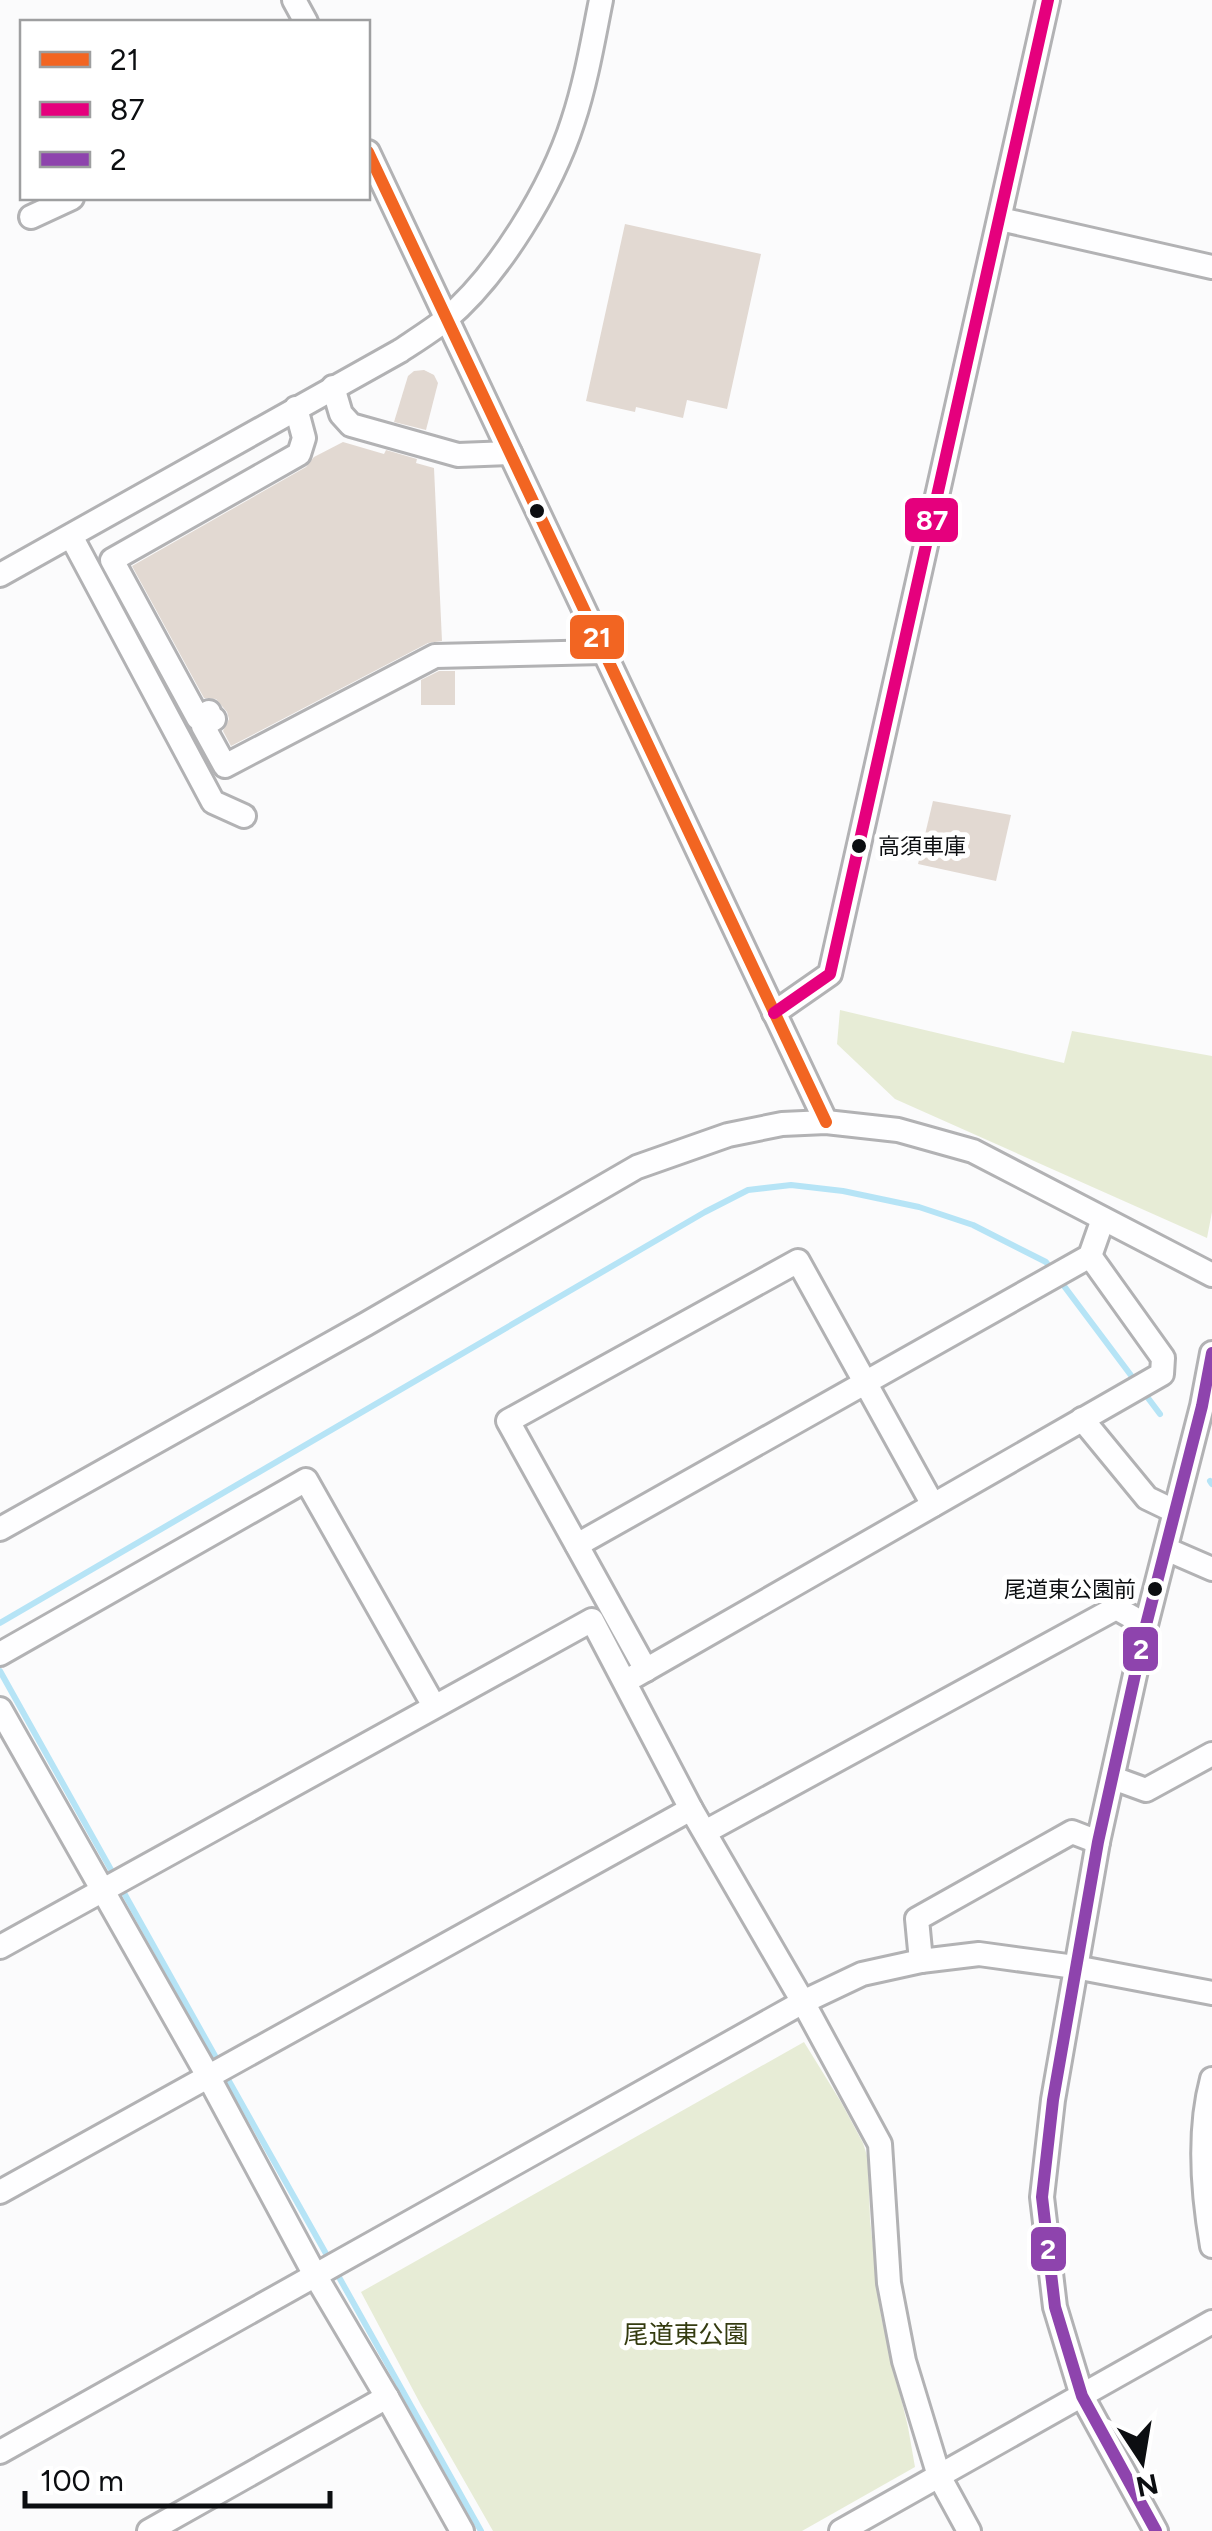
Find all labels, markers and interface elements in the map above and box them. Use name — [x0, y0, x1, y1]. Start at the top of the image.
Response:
legend — [20, 20, 370, 200]
text: 21 — [110, 41, 139, 78]
text: 87 — [110, 91, 145, 128]
text: 2 — [110, 141, 127, 178]
line badge: 87 — [903, 496, 960, 544]
unlabelled marker — [527, 501, 547, 521]
text: 87 — [916, 503, 948, 537]
line badge: 21 — [568, 613, 626, 661]
text: 21 — [583, 620, 611, 654]
place label: 高須車庫 — [878, 833, 966, 860]
marker: 高須車庫 — [849, 836, 869, 856]
place label: 尾道東公園前 — [1004, 1576, 1136, 1603]
marker: 尾道東公園前 — [1145, 1579, 1165, 1599]
line badge: 2 — [1121, 1625, 1160, 1673]
text: 2 — [1133, 1632, 1149, 1666]
line badge: 2 — [1029, 2225, 1068, 2273]
text: 2 — [1040, 2232, 1056, 2266]
park label: 尾道東公園 — [623, 2319, 749, 2349]
north arrow — [1092, 2411, 1192, 2511]
scale bar — [25, 2446, 330, 2508]
text: 100 m — [40, 2462, 124, 2499]
text: N — [1133, 2467, 1161, 2504]

